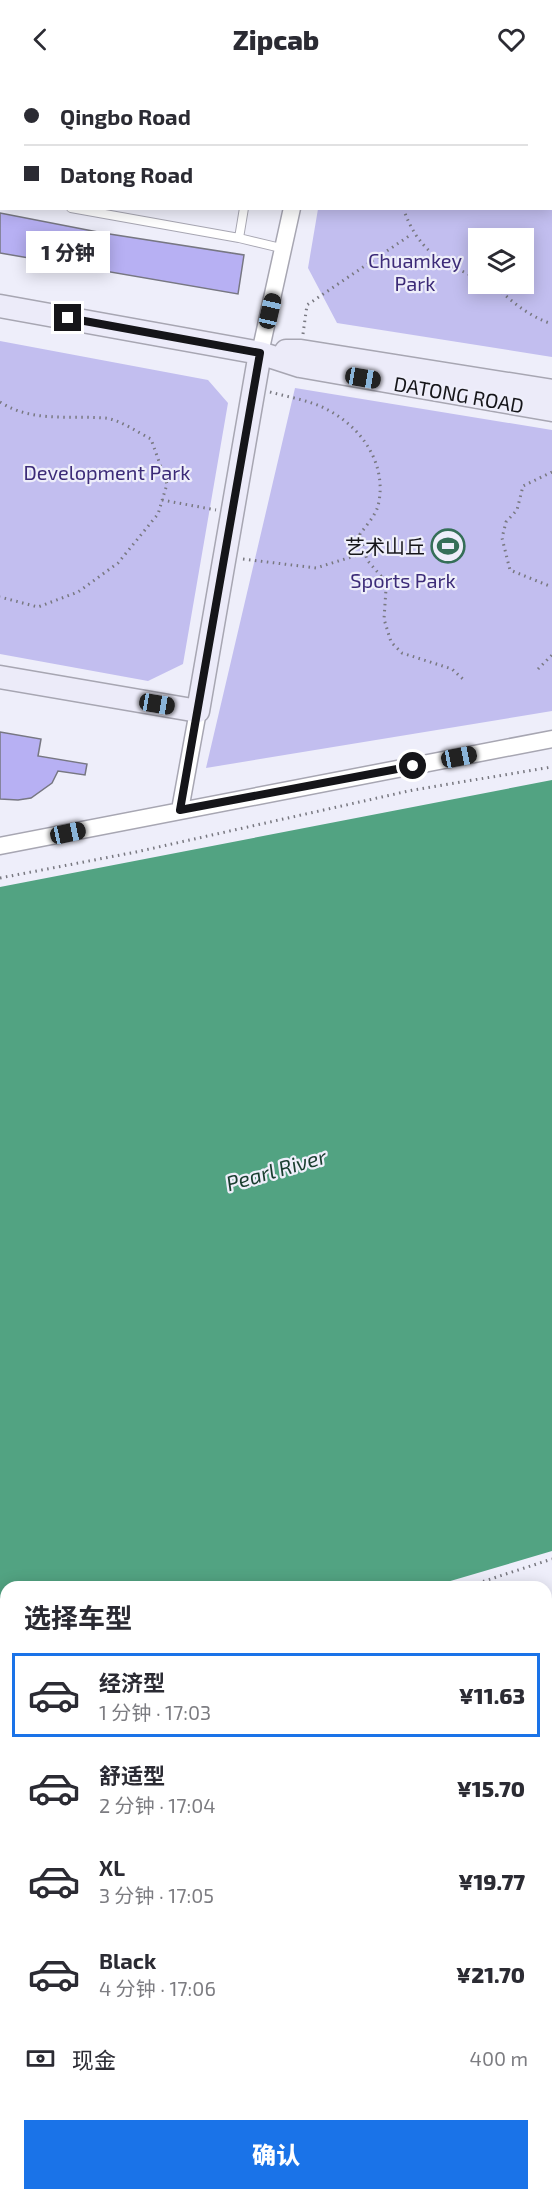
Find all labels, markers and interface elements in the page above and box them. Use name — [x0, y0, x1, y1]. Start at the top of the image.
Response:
icon: back — [24, 23, 57, 56]
text: Zipcab — [233, 23, 319, 55]
icon: heart — [495, 23, 528, 56]
text: Qingbo Road — [60, 103, 191, 129]
text: Datong Road — [60, 161, 193, 187]
map controls — [468, 228, 534, 294]
button: layers — [468, 228, 534, 294]
callout: 1 分钟 — [26, 231, 110, 273]
text: 1 分钟 — [41, 240, 95, 264]
park label: Chuamkey Park — [368, 248, 462, 295]
car — [257, 291, 283, 331]
route end — [54, 304, 81, 331]
car — [344, 366, 382, 390]
street label: DATONG ROAD — [392, 371, 526, 417]
park label: Development Park — [24, 460, 190, 484]
sports icon: 艺术山丘 — [430, 528, 466, 564]
place label: 艺术山丘 — [345, 534, 425, 558]
park label: Sports Park — [350, 568, 456, 592]
car — [138, 692, 176, 716]
car — [440, 745, 478, 769]
route start — [399, 752, 426, 779]
car — [49, 820, 87, 846]
water label: Pearl River — [223, 1143, 330, 1195]
text: 选择车型 — [24, 1601, 132, 1633]
icon: car — [27, 1668, 81, 1722]
text: 经济型 — [99, 1669, 165, 1695]
text: ¥11.63 — [459, 1682, 525, 1708]
text: 1 分钟 · 17:03 — [99, 1700, 211, 1724]
icon: car — [27, 1761, 81, 1815]
text: 舒适型 — [99, 1762, 165, 1788]
text: ¥15.70 — [457, 1775, 525, 1801]
text: 2 分钟 · 17:04 — [99, 1793, 216, 1817]
icon: car — [27, 1854, 81, 1908]
text: XL — [99, 1854, 125, 1880]
text: ¥19.77 — [458, 1868, 525, 1894]
text: 3 分钟 · 17:05 — [99, 1883, 214, 1907]
icon: car — [27, 1947, 81, 2001]
text: Black — [99, 1947, 156, 1973]
text: ¥21.70 — [456, 1961, 525, 1987]
text: 4 分钟 · 17:06 — [99, 1976, 216, 2000]
icon: cash — [24, 2042, 57, 2075]
text: 现金 — [72, 2046, 116, 2072]
text: 400 m — [470, 2046, 528, 2070]
button: 确认 — [24, 2120, 528, 2189]

